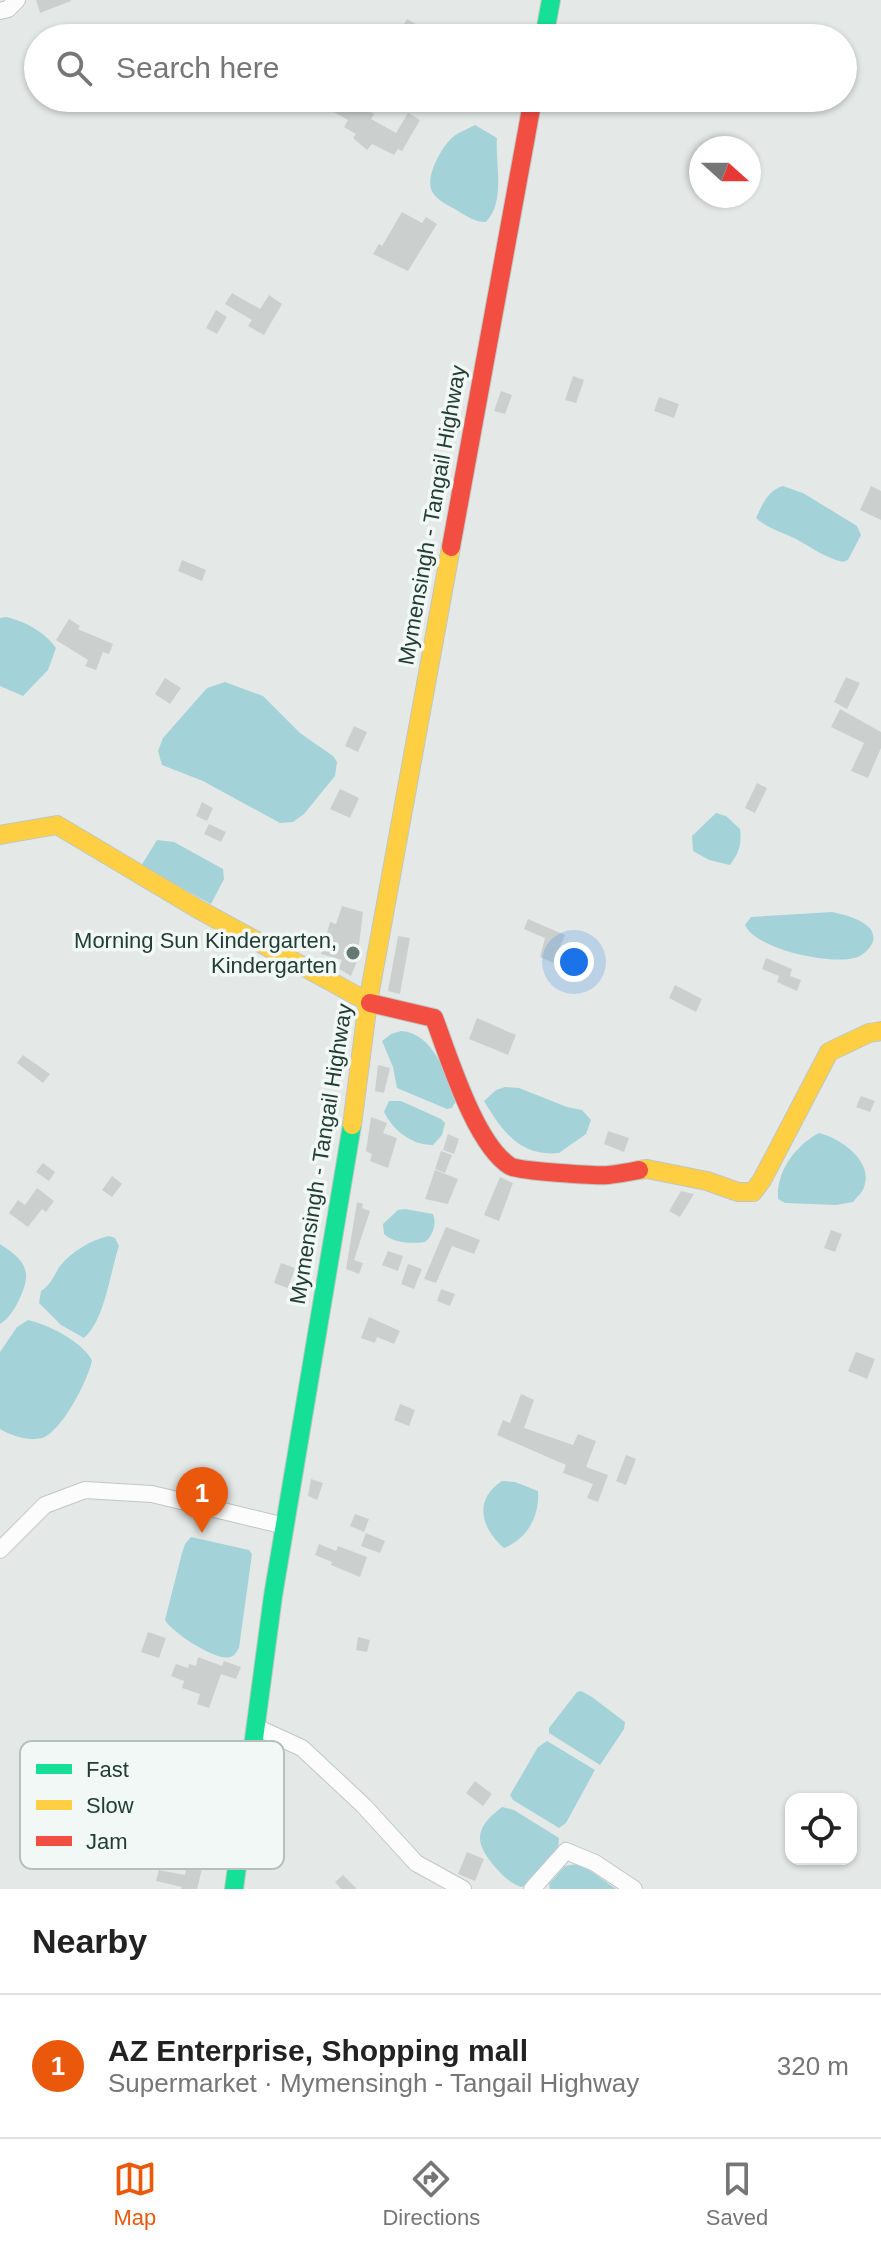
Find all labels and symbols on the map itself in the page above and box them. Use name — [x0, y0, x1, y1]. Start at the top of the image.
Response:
north arrow — [689, 136, 761, 208]
street label: Mymensingh - Tangail Highway — [393, 363, 471, 667]
place label: Morning Sun Kindergarten, Kindergarten — [74, 928, 337, 978]
your location — [554, 942, 594, 982]
marker: Morning Sun Kindergarten, Kindergarten — [344, 944, 362, 962]
street label: Mymensingh - Tangail Highway — [285, 1002, 357, 1306]
pin: 1 — [176, 1467, 228, 1533]
legend — [20, 1741, 284, 1869]
text: Fast — [86, 1757, 129, 1782]
text: Slow — [86, 1793, 134, 1818]
text: Jam — [86, 1829, 128, 1854]

